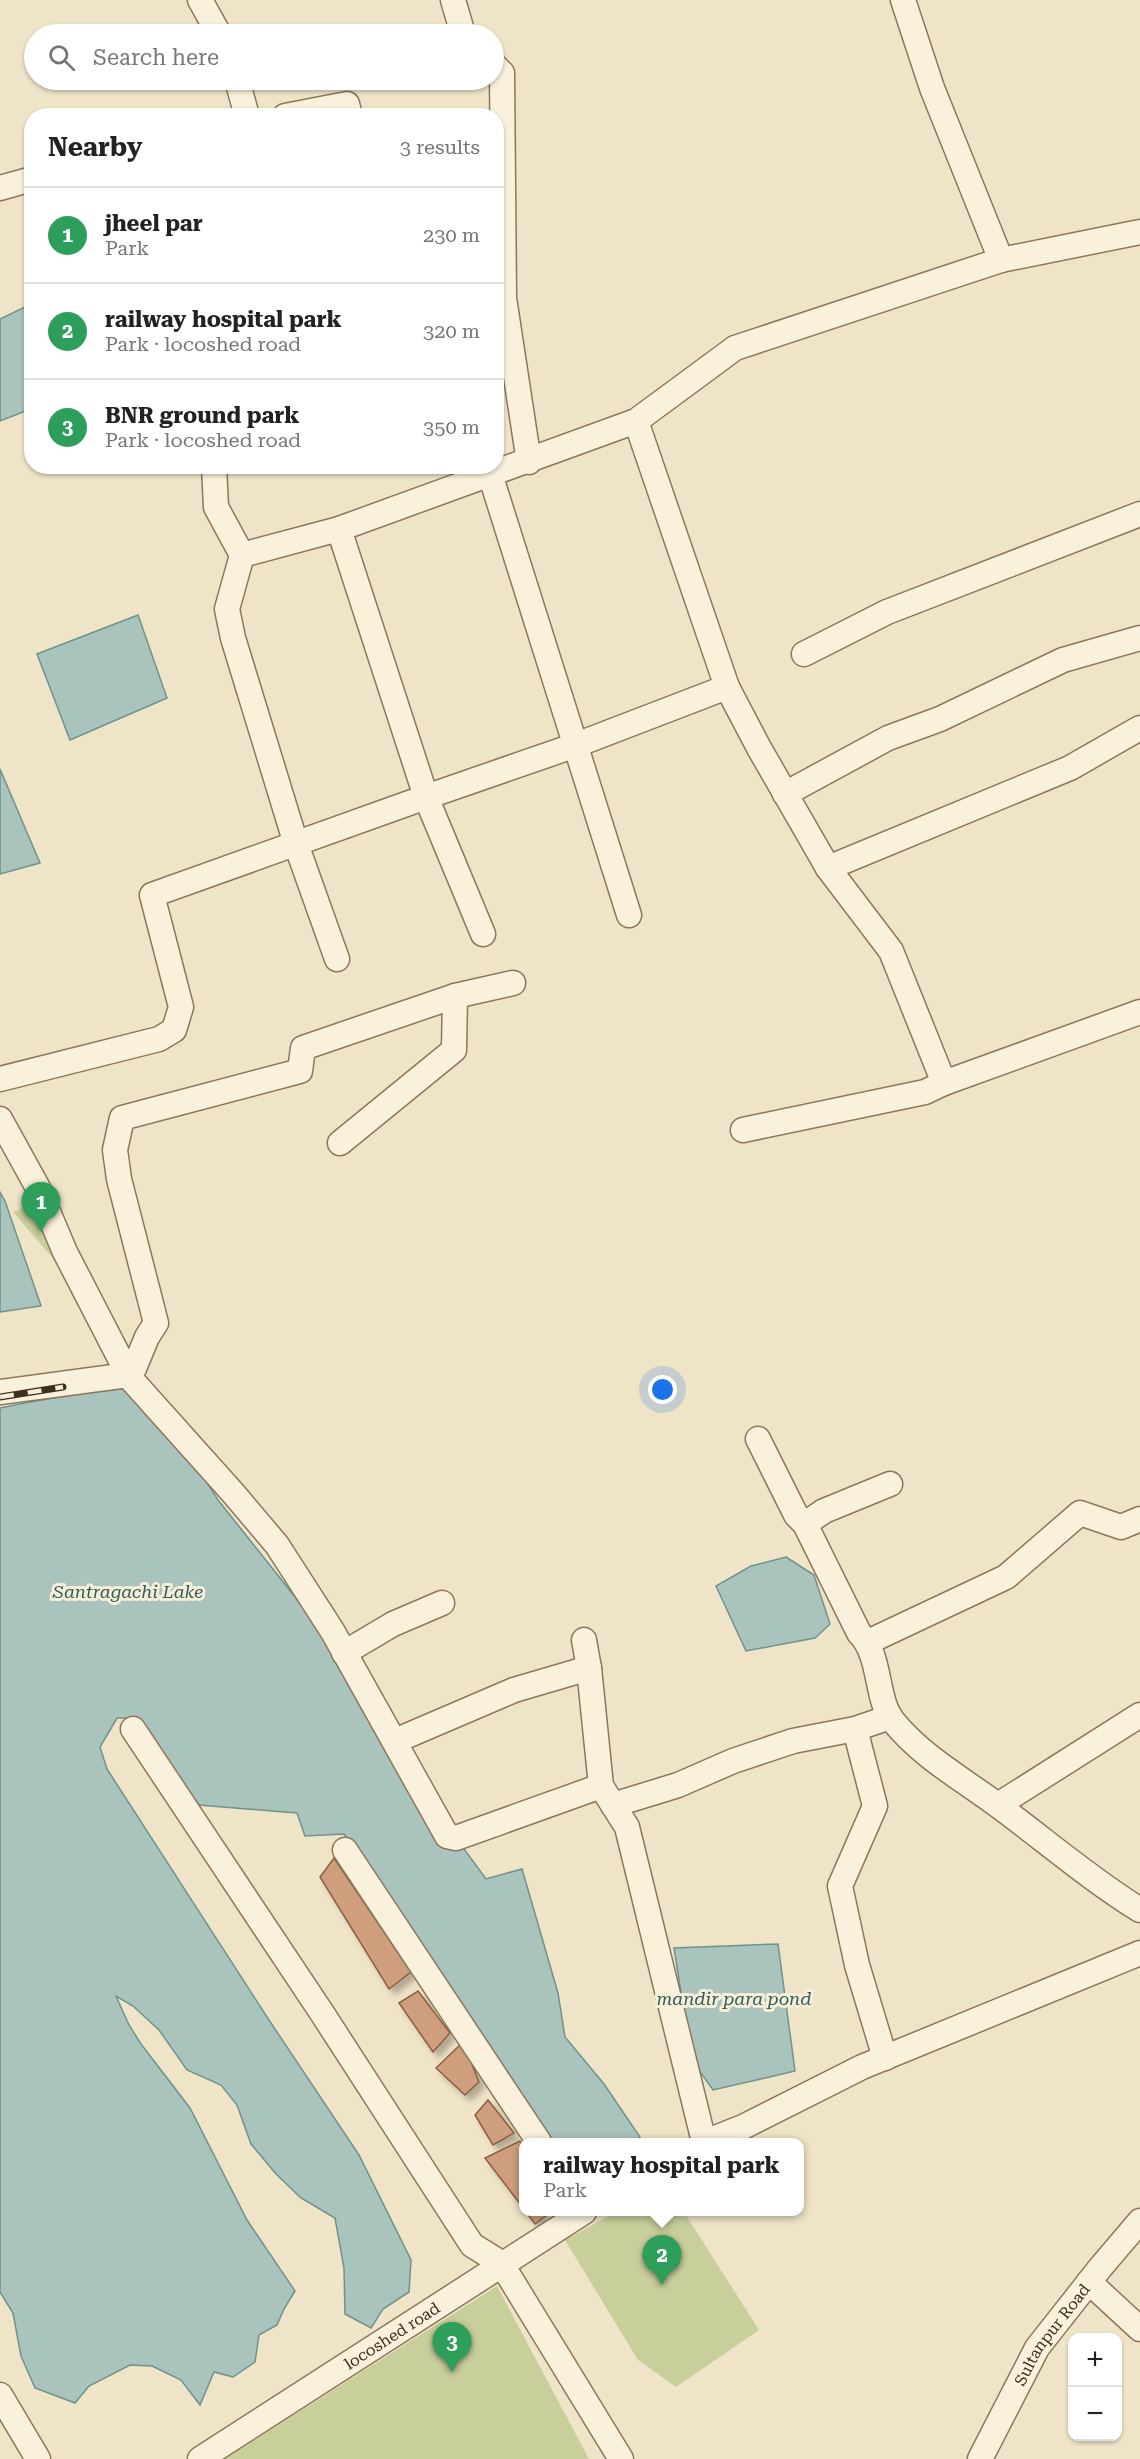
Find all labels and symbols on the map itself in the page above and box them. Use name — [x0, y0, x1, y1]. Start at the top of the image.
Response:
pin: 1 — [22, 1182, 60, 1232]
your location — [648, 1375, 677, 1404]
water label: Santragachi Lake — [52, 1581, 203, 1602]
water label: mandir para pond — [657, 1988, 811, 2009]
pin: 2 — [642, 2236, 682, 2285]
street label: Sultanpur Road — [1010, 2280, 1094, 2389]
street label: locoshed road — [341, 2298, 443, 2373]
pin: 3 — [432, 2322, 472, 2372]

